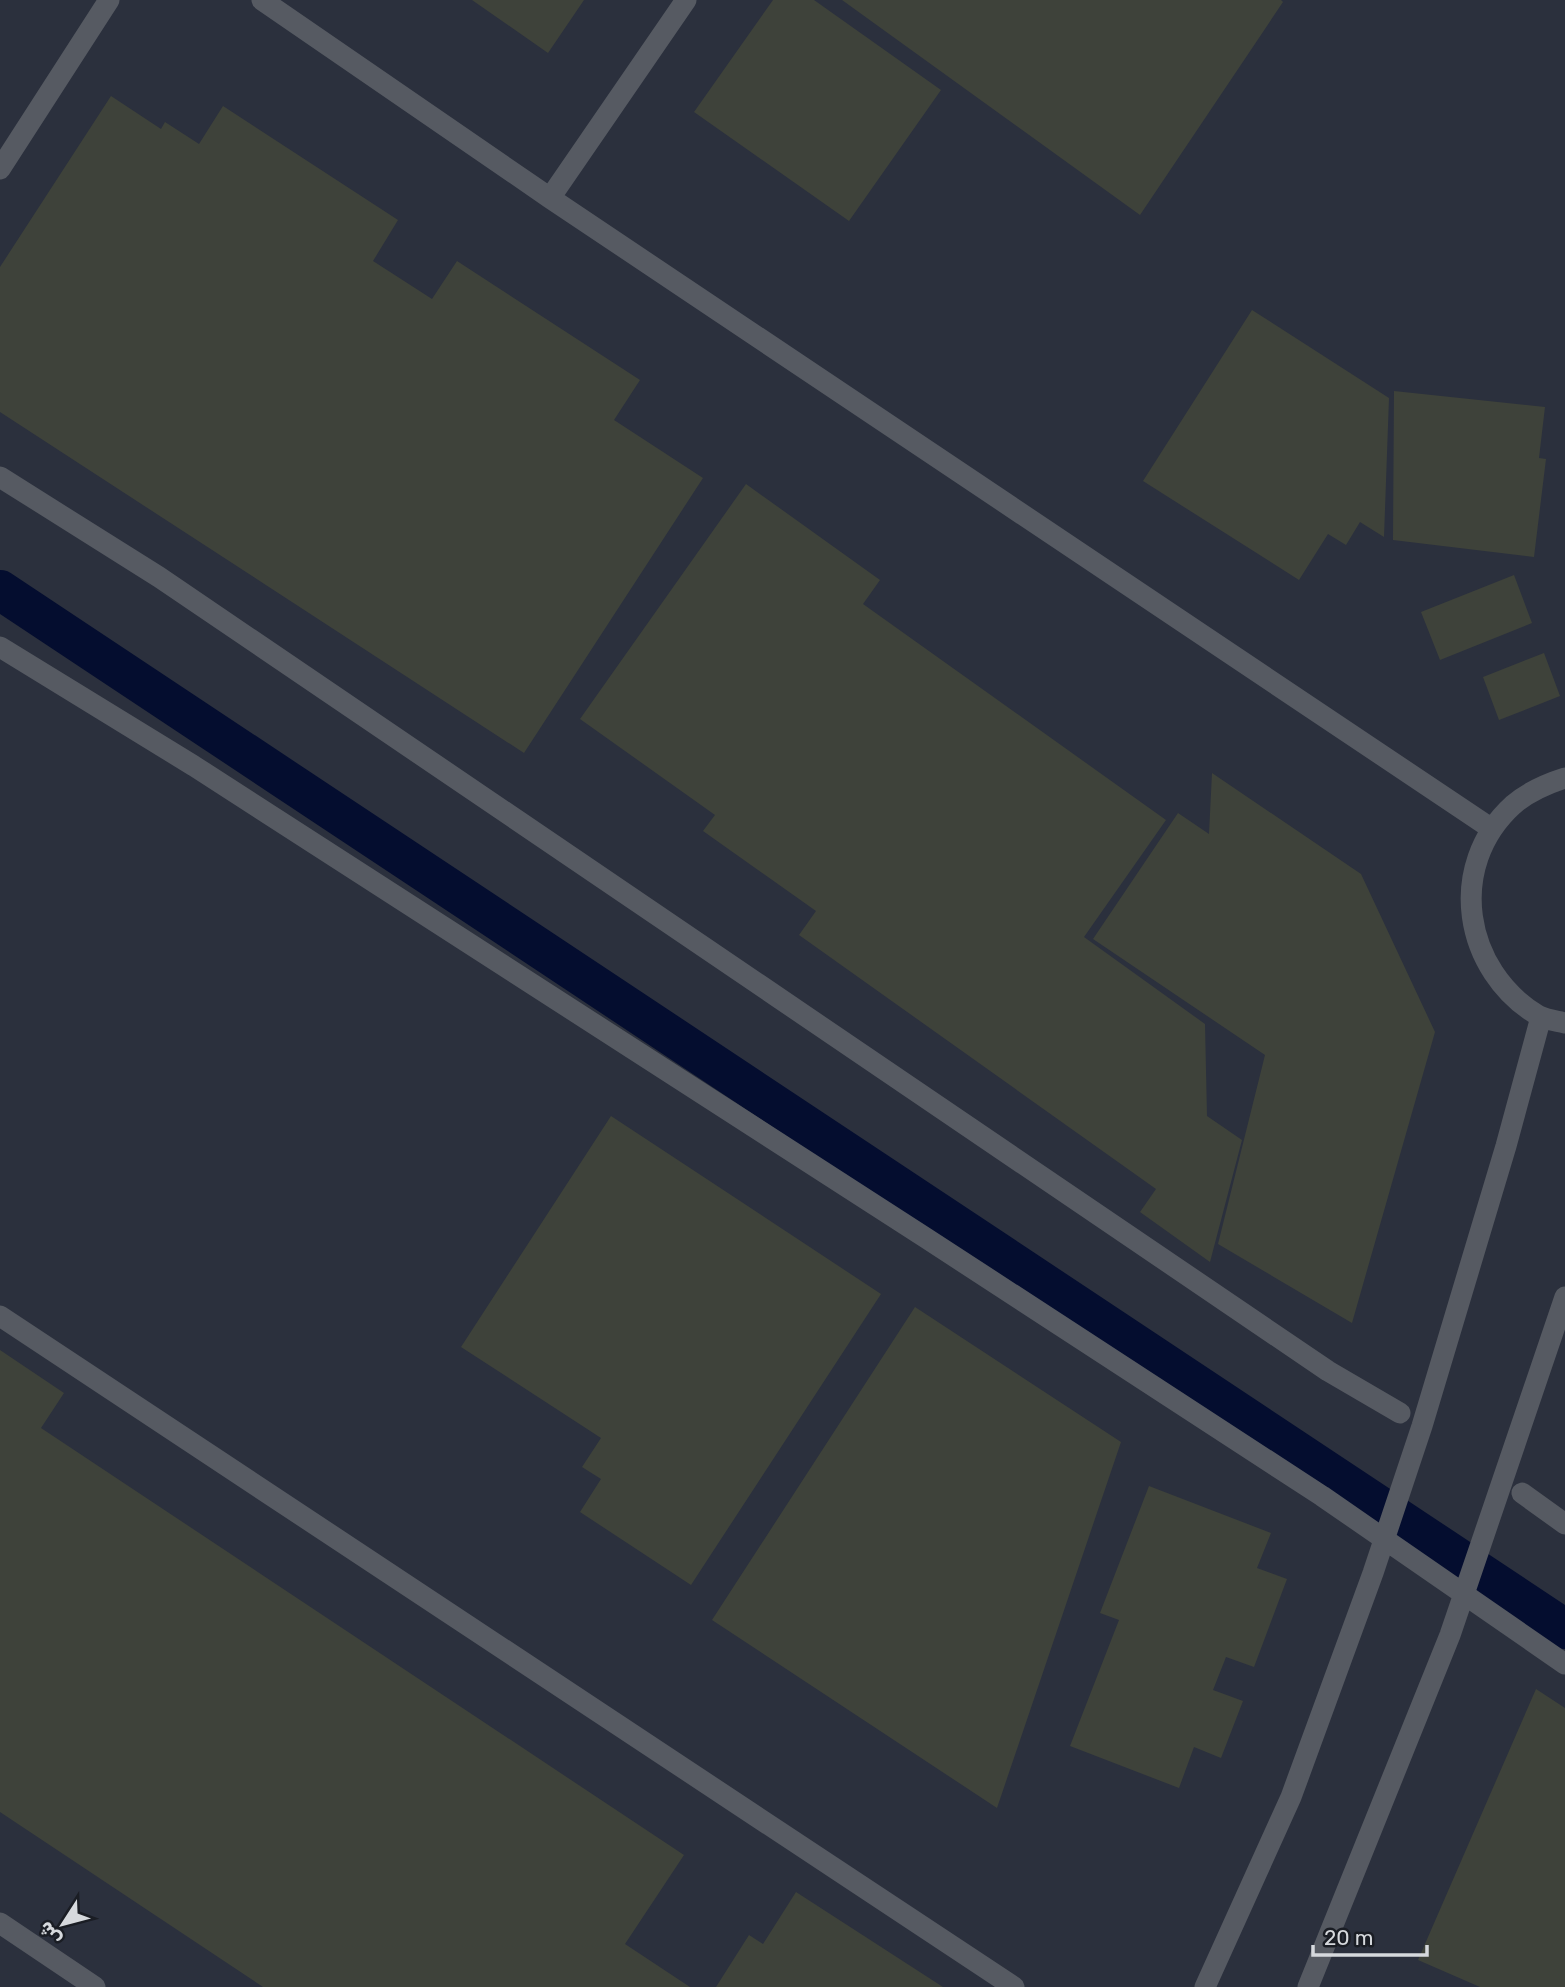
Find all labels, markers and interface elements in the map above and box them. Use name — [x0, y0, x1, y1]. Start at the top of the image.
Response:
north arrow — [28, 1889, 98, 1959]
scale bar — [1313, 1913, 1427, 1957]
text: ش — [33, 1917, 66, 1950]
text: 20 m — [1324, 1925, 1373, 1950]

